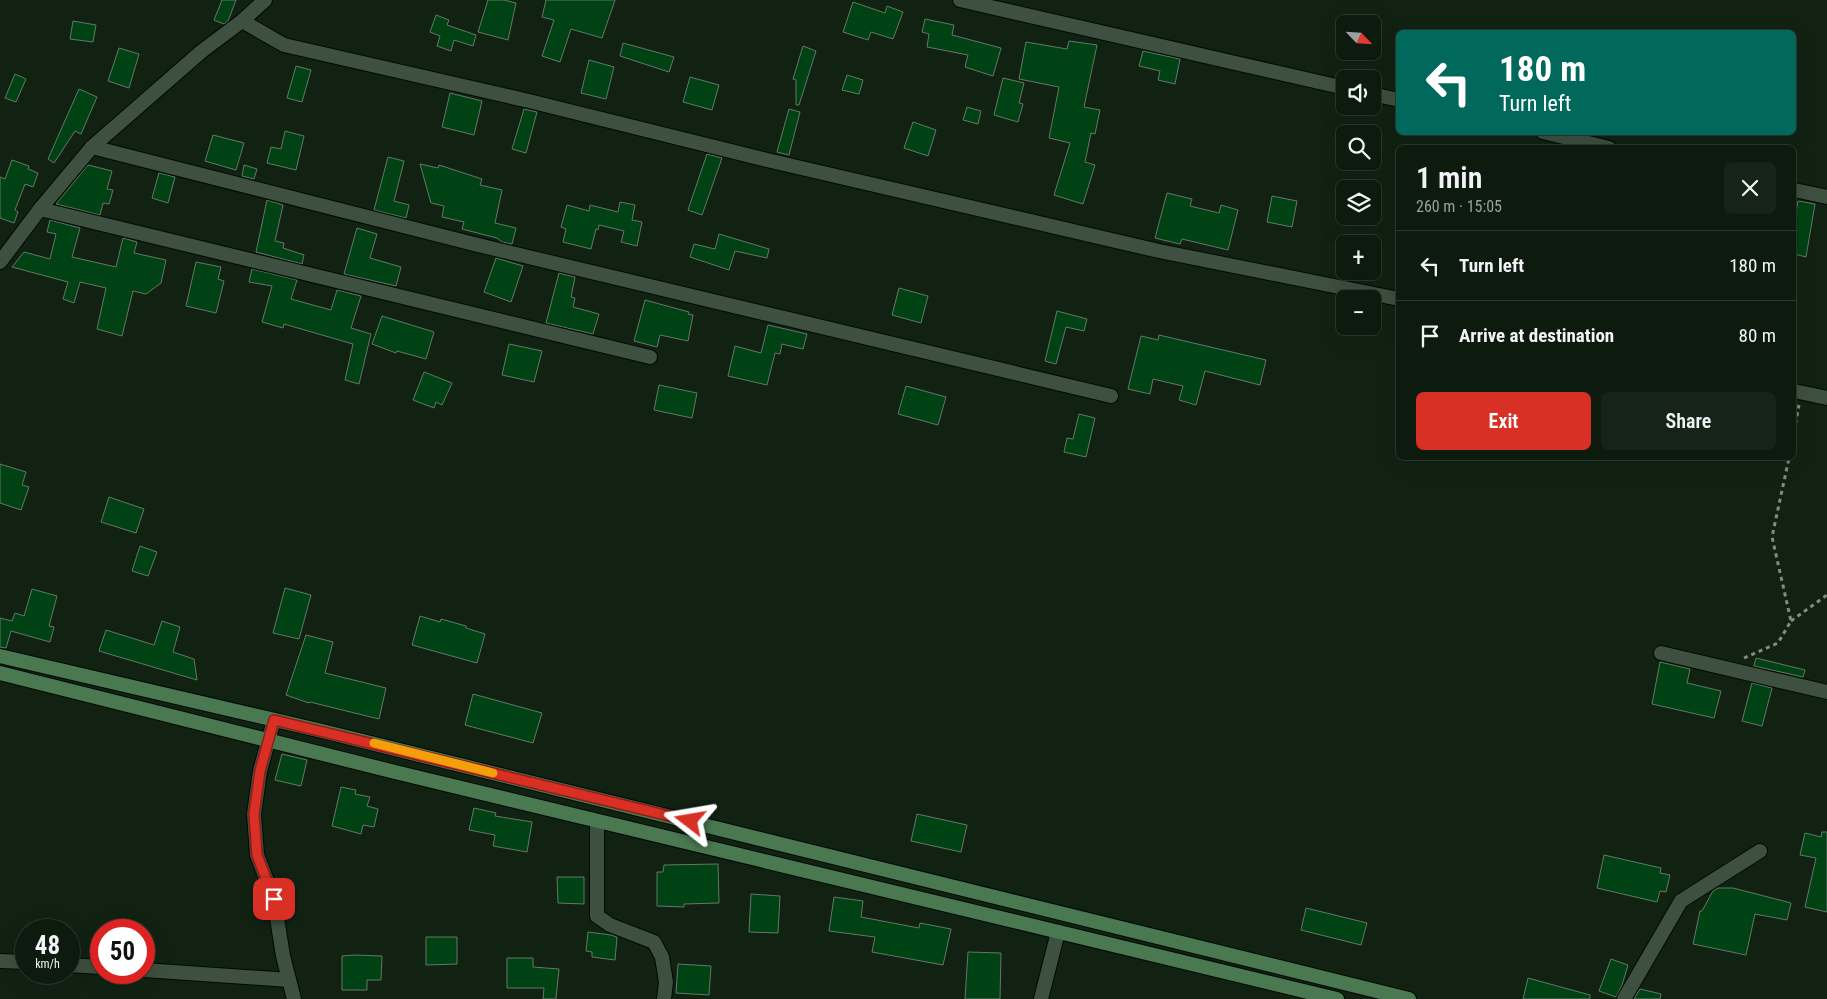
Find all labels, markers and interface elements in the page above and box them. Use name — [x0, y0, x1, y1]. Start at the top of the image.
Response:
north arrow — [1336, 15, 1381, 60]
map controls — [1336, 15, 1381, 335]
text: 180 m — [1499, 49, 1586, 90]
icon: left — [1416, 50, 1481, 115]
button: sound — [1336, 70, 1381, 115]
text: Turn left — [1499, 91, 1571, 116]
button: search — [1336, 125, 1381, 170]
text: 1 min — [1416, 160, 1482, 195]
button: close — [1724, 162, 1776, 214]
button: layers — [1336, 180, 1381, 225]
text: 260 m · 15:05 — [1416, 197, 1502, 216]
button: + — [1336, 235, 1381, 280]
icon: left — [1416, 252, 1444, 280]
text: Turn left — [1459, 254, 1524, 277]
text: 180 m — [1729, 254, 1776, 277]
button: − — [1336, 290, 1381, 335]
icon: arrive — [1416, 322, 1444, 350]
text: Arrive at destination — [1459, 324, 1614, 347]
text: 80 m — [1739, 324, 1776, 347]
button: Exit — [1416, 392, 1591, 450]
button: Share — [1601, 392, 1776, 450]
position arrow — [663, 794, 715, 846]
pin — [253, 878, 295, 920]
icon: arrive — [260, 885, 288, 913]
speed limit sign: 50 — [90, 919, 155, 984]
text: 48 — [35, 931, 60, 960]
text: km/h — [35, 957, 60, 971]

